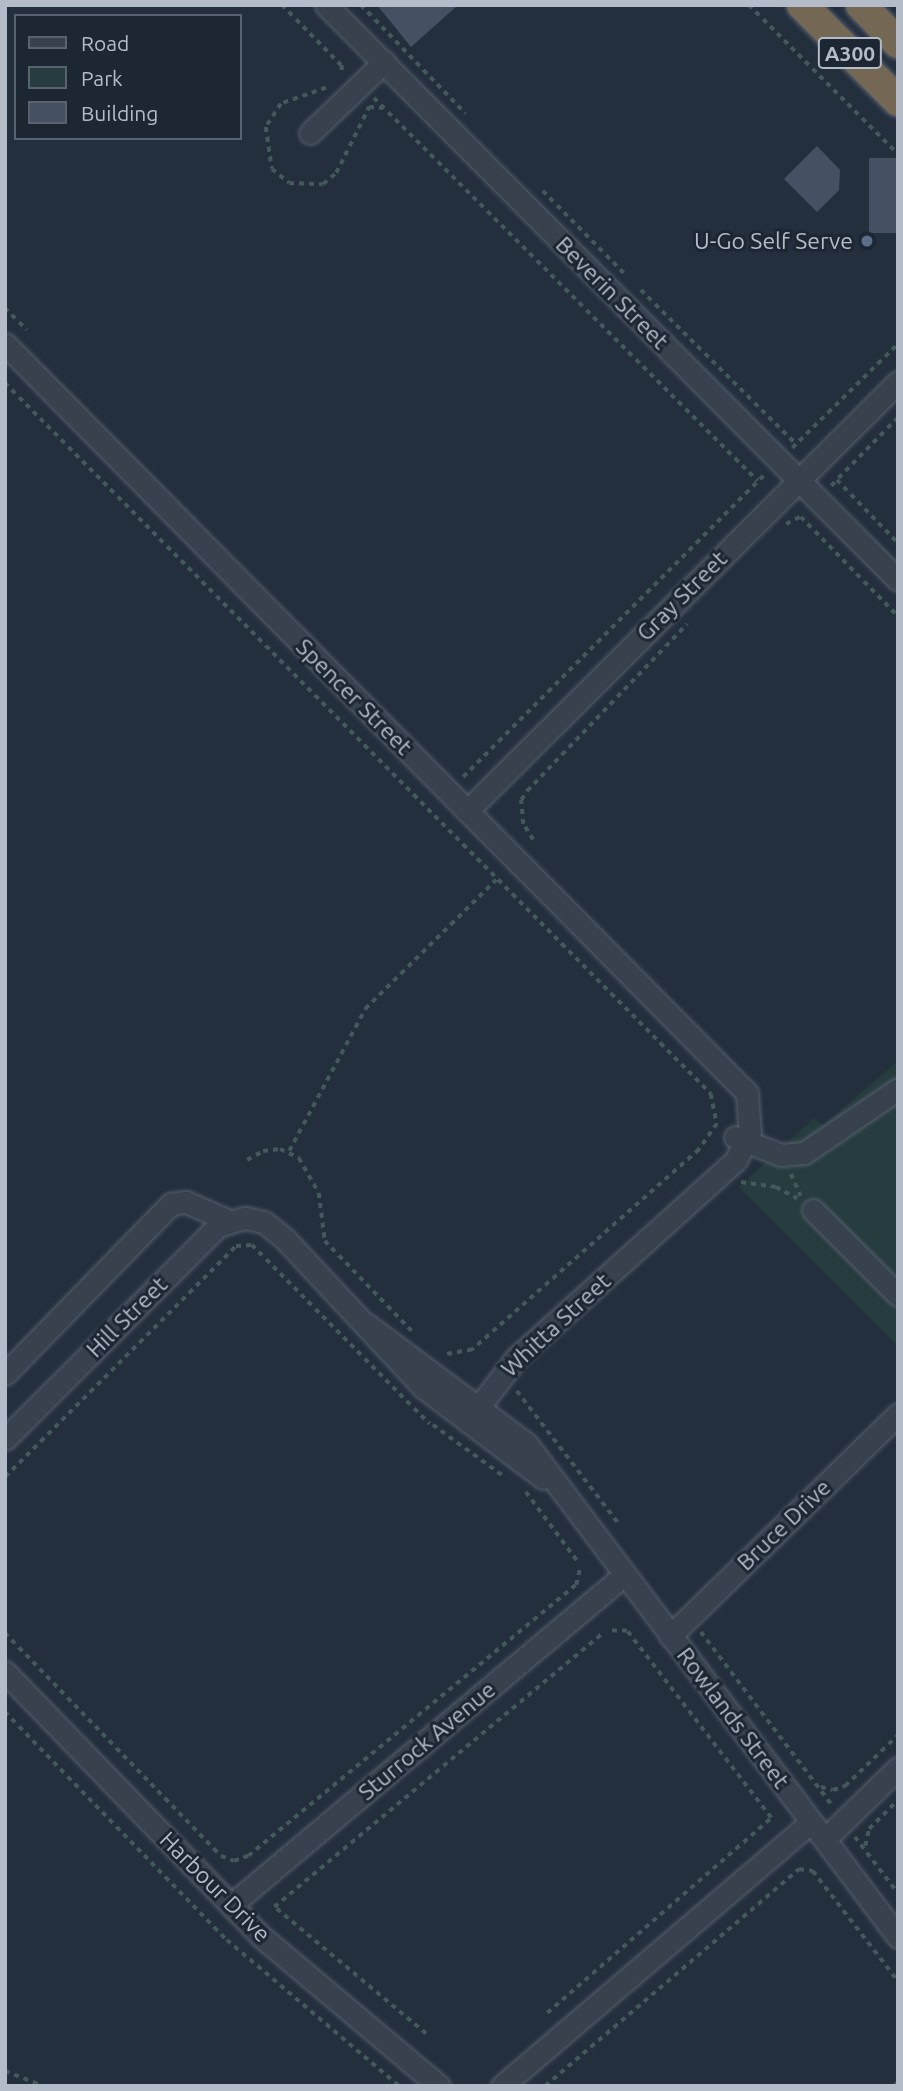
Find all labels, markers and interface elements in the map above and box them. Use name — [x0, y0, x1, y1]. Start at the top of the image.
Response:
legend — [14, 14, 242, 140]
text: Road — [81, 31, 129, 55]
road number: A300 — [817, 36, 883, 70]
text: Park — [81, 66, 123, 90]
text: Building — [81, 101, 158, 125]
place label: U-Go Self Serve — [694, 227, 853, 255]
street label: Beverin Street — [550, 231, 674, 355]
marker: U-Go Self Serve — [859, 233, 875, 249]
street label: Gray Street — [631, 545, 733, 647]
street label: Spencer Street — [290, 633, 418, 761]
street label: Whitta Street — [496, 1267, 616, 1383]
street label: Hill Street — [81, 1271, 173, 1363]
street label: Bruce Drive — [731, 1474, 837, 1576]
street label: Rowlands Street — [671, 1642, 795, 1794]
street label: Sturrock Avenue — [353, 1676, 501, 1806]
street label: Harbour Drive — [154, 1826, 276, 1948]

